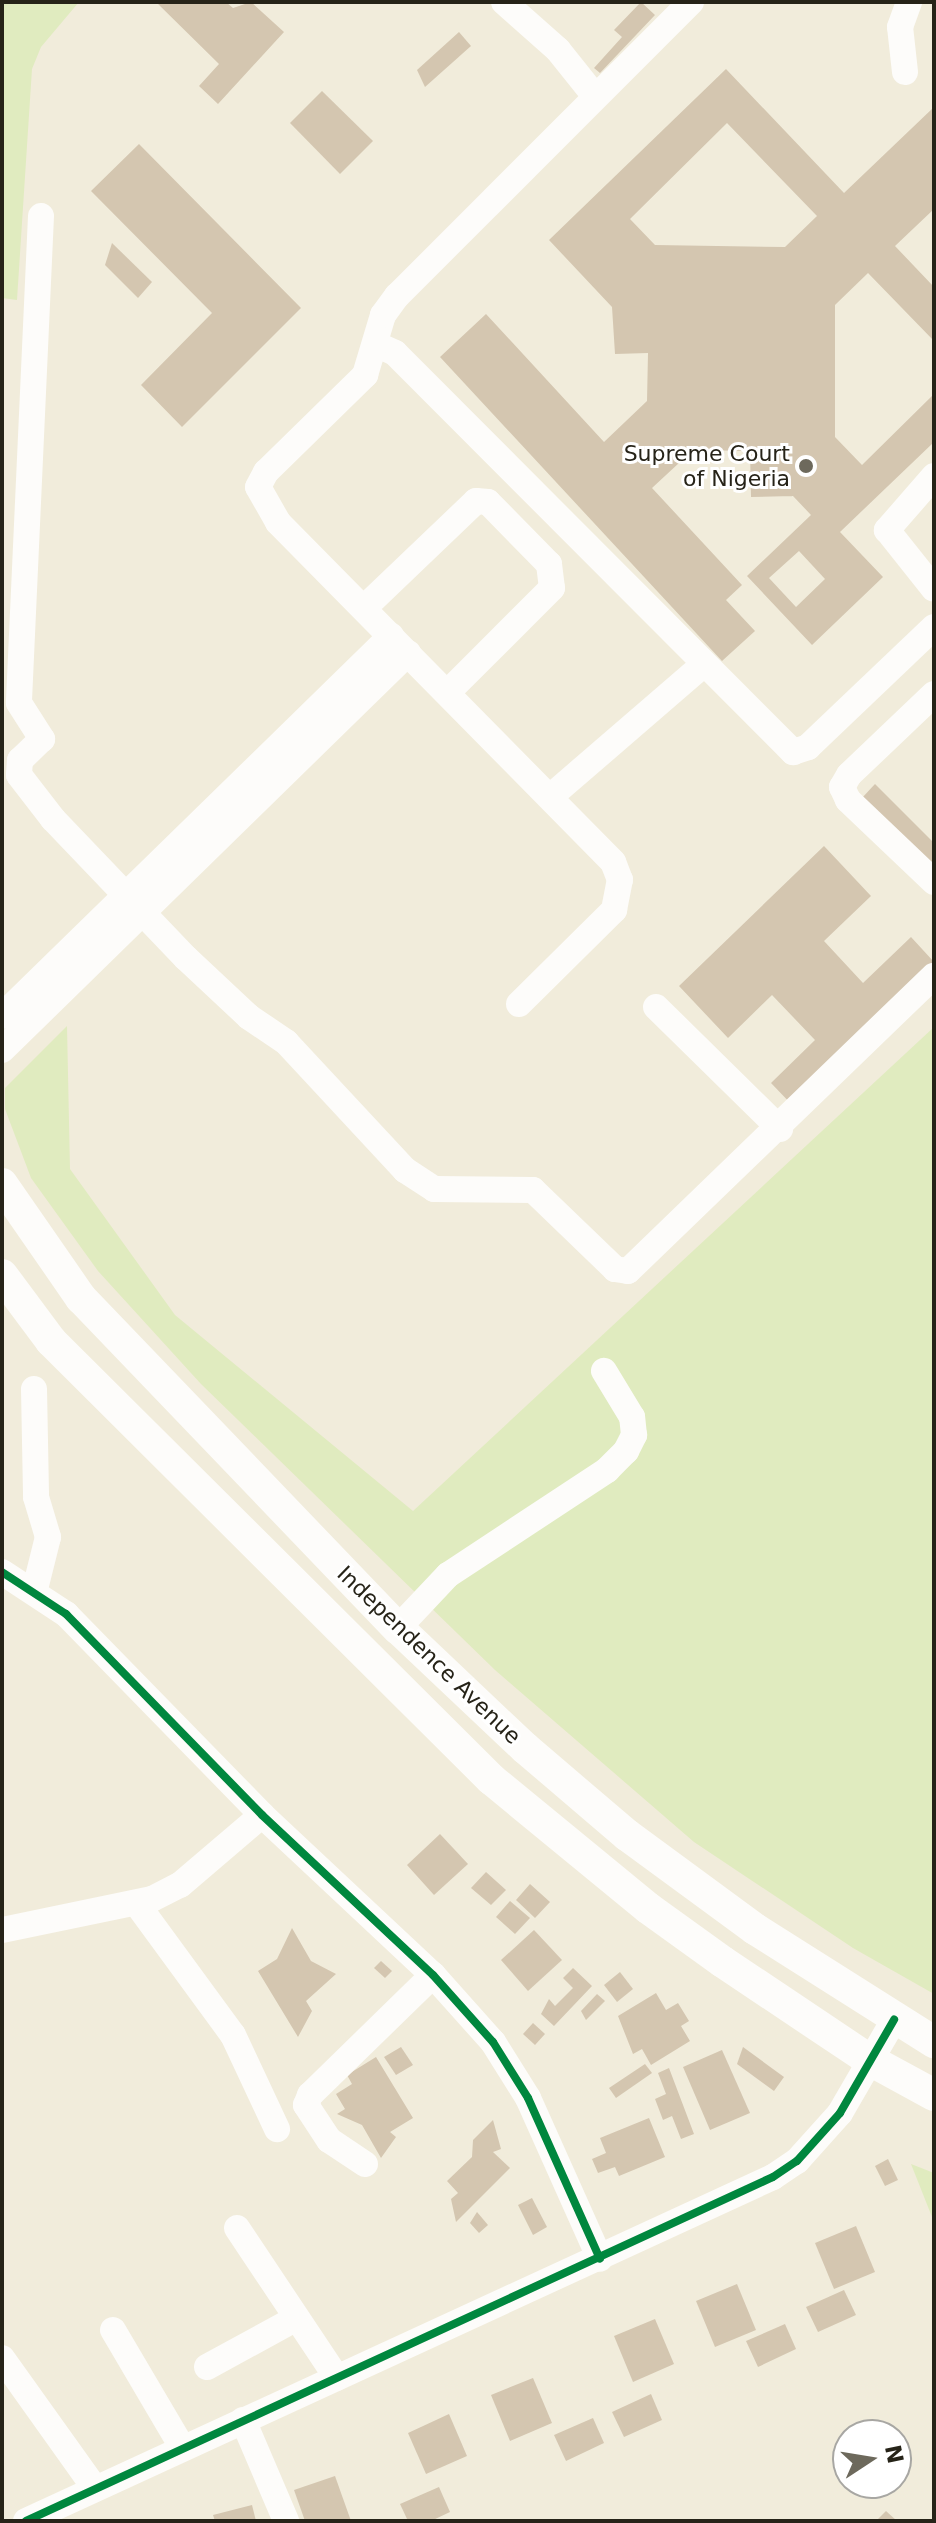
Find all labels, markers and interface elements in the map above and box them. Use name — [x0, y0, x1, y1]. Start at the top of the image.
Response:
place label: Supreme Court of Nigeria — [624, 440, 790, 492]
marker: Supreme Court of Nigeria — [797, 457, 815, 475]
street label: Independence Avenue — [332, 1560, 526, 1750]
north arrow — [832, 2419, 912, 2499]
text: N — [880, 2443, 908, 2466]

